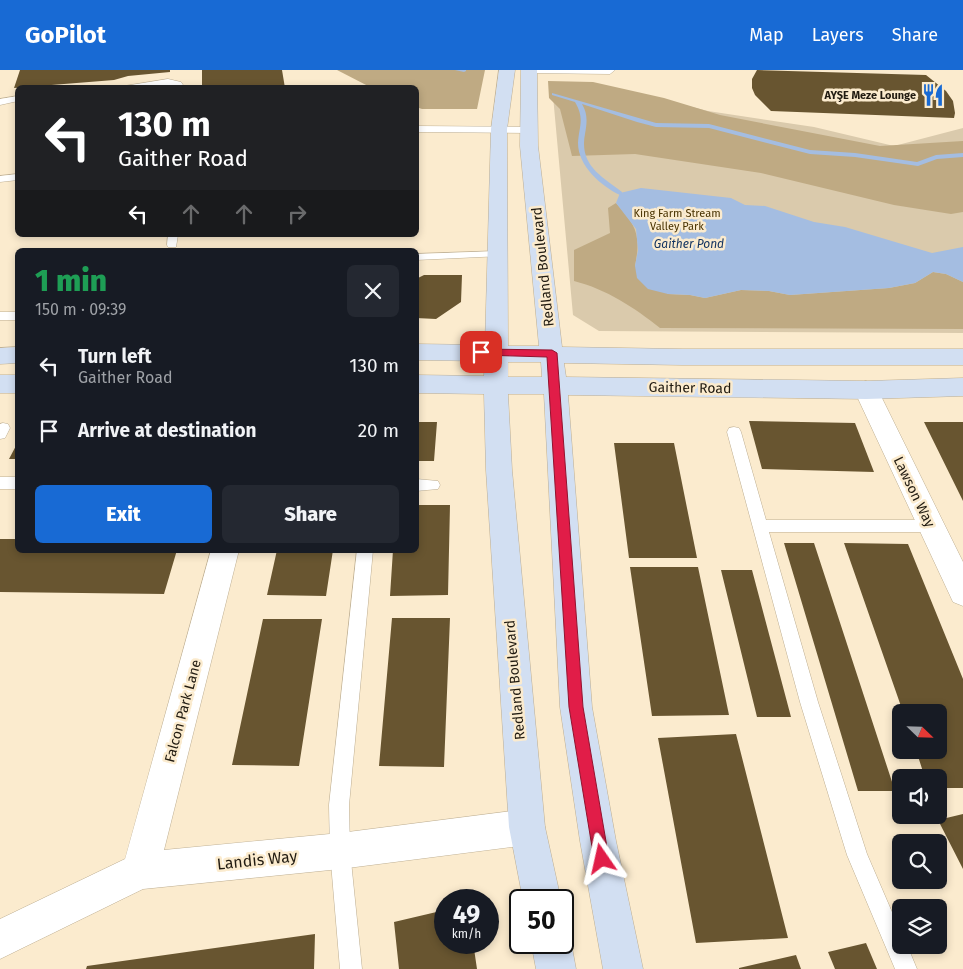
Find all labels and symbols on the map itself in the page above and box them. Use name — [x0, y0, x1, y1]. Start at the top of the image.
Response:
restaurant icon: AYŞE Meze Lounge — [920, 82, 946, 108]
place label: AYŞE Meze Lounge — [824, 89, 916, 102]
street label: Redland Boulevard — [528, 206, 558, 328]
park label: King Farm Stream Valley Park — [633, 207, 721, 233]
water label: Gaither Pond — [654, 237, 724, 251]
pin — [460, 331, 502, 373]
street label: Gaither Road — [649, 379, 731, 397]
street label: Lawson Way — [890, 454, 938, 530]
street label: Redland Boulevard — [501, 619, 529, 741]
street label: Falcon Park Lane — [161, 658, 205, 764]
north arrow — [892, 704, 948, 759]
position arrow — [575, 832, 627, 884]
street label: Landis Way — [216, 846, 298, 874]
speed limit sign: 50 — [509, 889, 574, 954]

